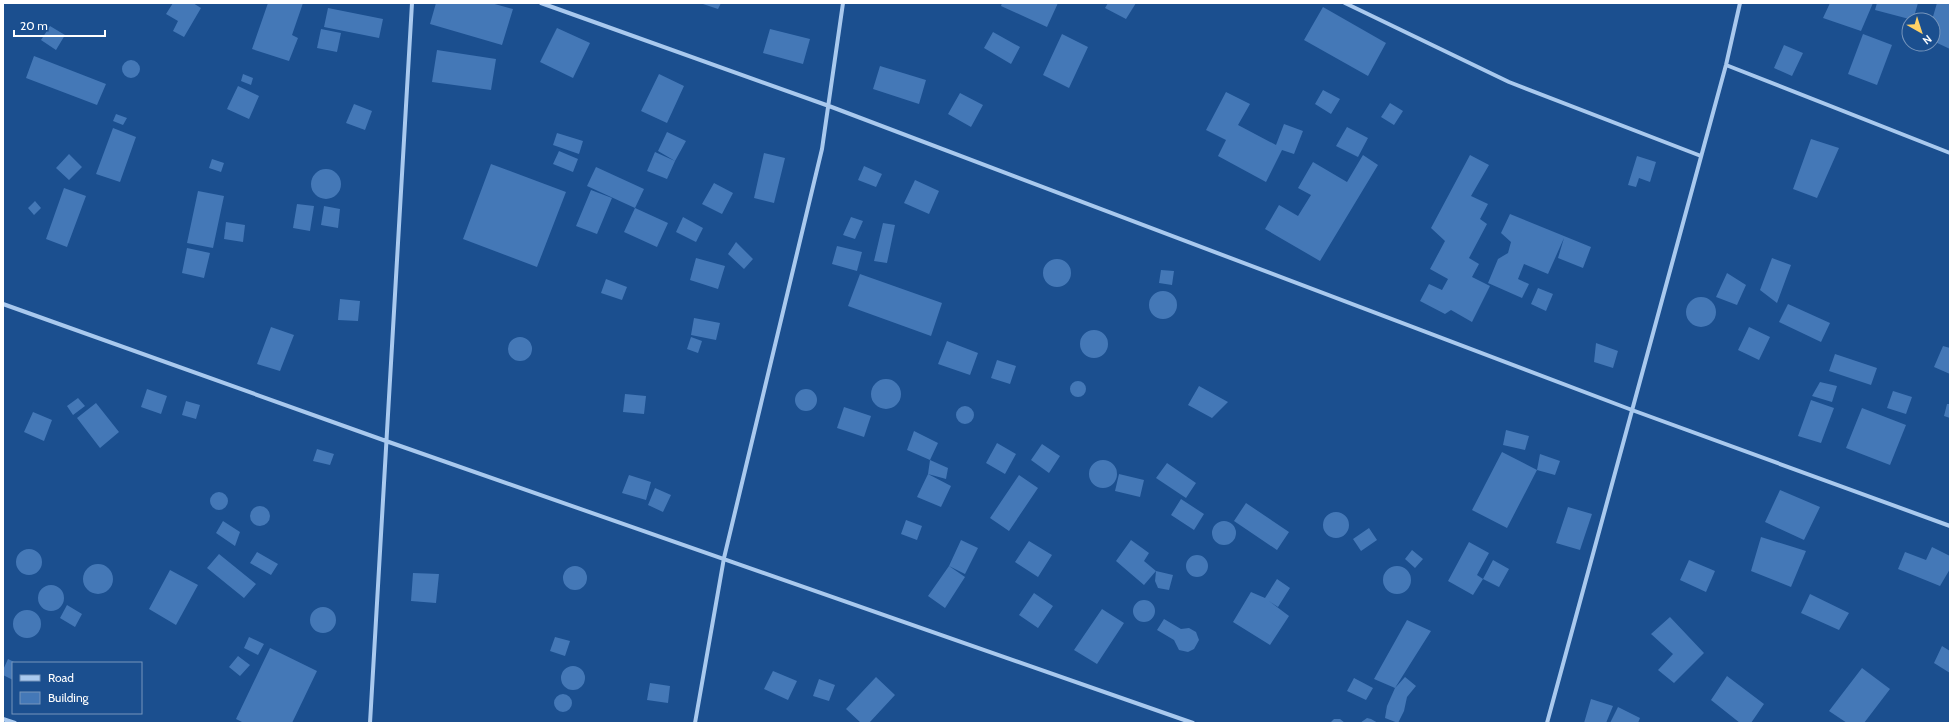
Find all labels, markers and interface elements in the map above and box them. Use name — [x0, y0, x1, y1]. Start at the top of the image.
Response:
scale bar — [14, 12, 105, 38]
north arrow — [1901, 12, 1941, 52]
text: 20 m — [20, 18, 48, 33]
text: N — [1920, 32, 1935, 48]
legend — [12, 662, 142, 714]
text: Road — [48, 670, 74, 685]
text: Building — [48, 690, 90, 705]

